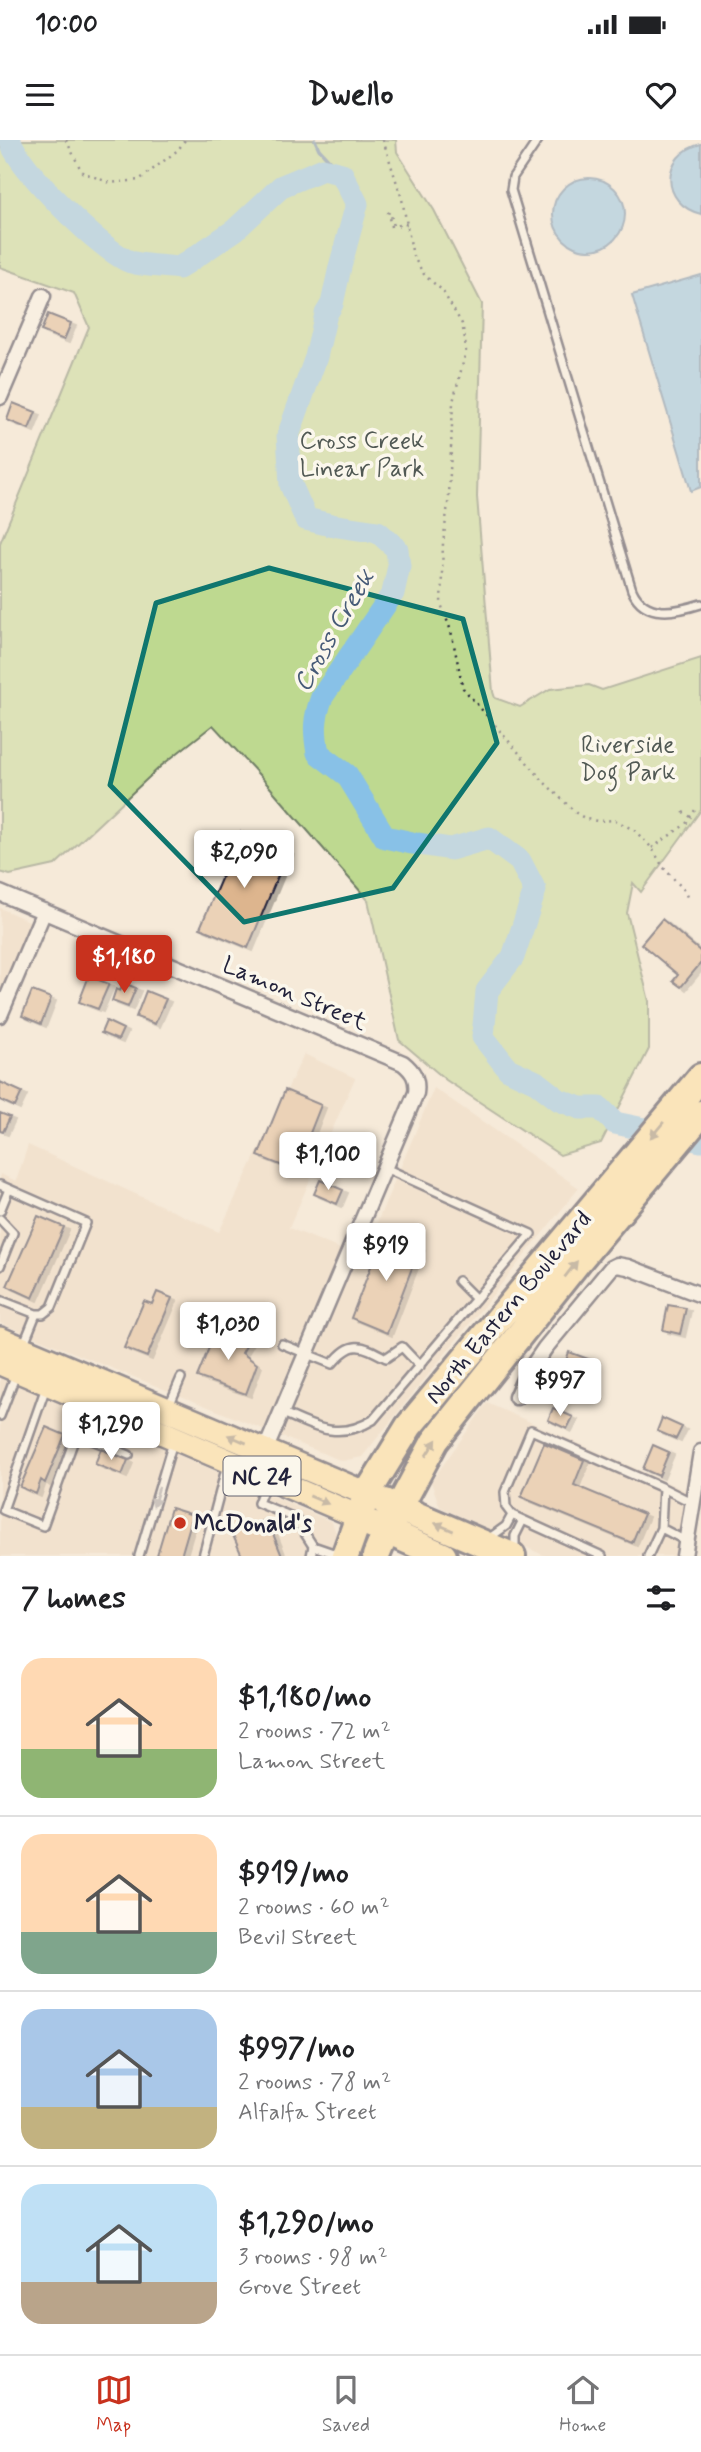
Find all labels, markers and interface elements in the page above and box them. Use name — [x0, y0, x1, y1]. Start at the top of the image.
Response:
text: 10:00 — [35, 8, 98, 42]
text: Dwello — [307, 74, 394, 116]
icon: menu — [21, 76, 59, 114]
icon: heart — [642, 76, 680, 114]
park label: Cross Creek Linear Park — [300, 426, 425, 485]
water label: Cross Creek — [286, 563, 384, 698]
park label: Riverside Dog Park — [580, 730, 676, 792]
pin: $2,090 — [187, 830, 301, 890]
text: $2,090 — [210, 838, 278, 868]
pin: $1,180 — [67, 936, 181, 995]
text: $1,180 — [92, 943, 156, 973]
street label: Lamon Street — [218, 950, 371, 1039]
one-way arrow — [650, 1121, 665, 1138]
pin: $1,100 — [271, 1132, 385, 1192]
text: $1,100 — [295, 1140, 361, 1170]
street label: North Eastern Boulevard — [419, 1205, 599, 1411]
pin: $919 — [345, 1224, 427, 1283]
text: $919 — [363, 1231, 409, 1261]
one-way arrow — [564, 1260, 578, 1278]
pin: $1,030 — [171, 1302, 285, 1362]
text: $1,030 — [196, 1310, 260, 1340]
pin: $997 — [519, 1358, 601, 1418]
text: $997 — [534, 1366, 586, 1396]
pin: $1,290 — [54, 1402, 168, 1462]
text: $1,290 — [78, 1410, 144, 1440]
one-way arrow — [226, 1433, 247, 1444]
one-way arrow — [425, 1438, 438, 1458]
road number: NC 24 — [224, 1456, 300, 1496]
one-way arrow — [151, 1487, 161, 1508]
one-way arrow — [309, 1495, 330, 1506]
place label: McDonald's — [194, 1509, 312, 1540]
marker: McDonald's — [172, 1515, 188, 1531]
one-way arrow — [434, 1521, 454, 1533]
text: 7 homes — [21, 1579, 126, 1618]
icon: filters — [642, 1579, 680, 1617]
text: $1,180/mo — [238, 1678, 371, 1717]
icon: home — [77, 1686, 161, 1770]
text: 2 rooms · 72 m² — [238, 1717, 391, 1747]
text: Lamon Street — [238, 1747, 385, 1777]
text: $919/mo — [238, 1854, 349, 1893]
icon: home — [77, 1862, 161, 1946]
text: 2 rooms · 60 m² — [238, 1893, 390, 1923]
text: Bevil Street — [238, 1923, 357, 1953]
text: $997/mo — [238, 2029, 355, 2068]
icon: home — [77, 2037, 161, 2121]
text: 2 rooms · 78 m² — [238, 2068, 391, 2098]
text: Alfalfa Street — [238, 2098, 377, 2128]
text: $1,290/mo — [238, 2204, 374, 2243]
icon: home — [77, 2212, 161, 2296]
text: 3 rooms · 98 m² — [238, 2243, 388, 2273]
text: Grove Street — [238, 2273, 361, 2303]
tab: Map — [95, 2371, 133, 2438]
tab: Saved — [322, 2371, 370, 2438]
tab: Home — [559, 2371, 606, 2438]

